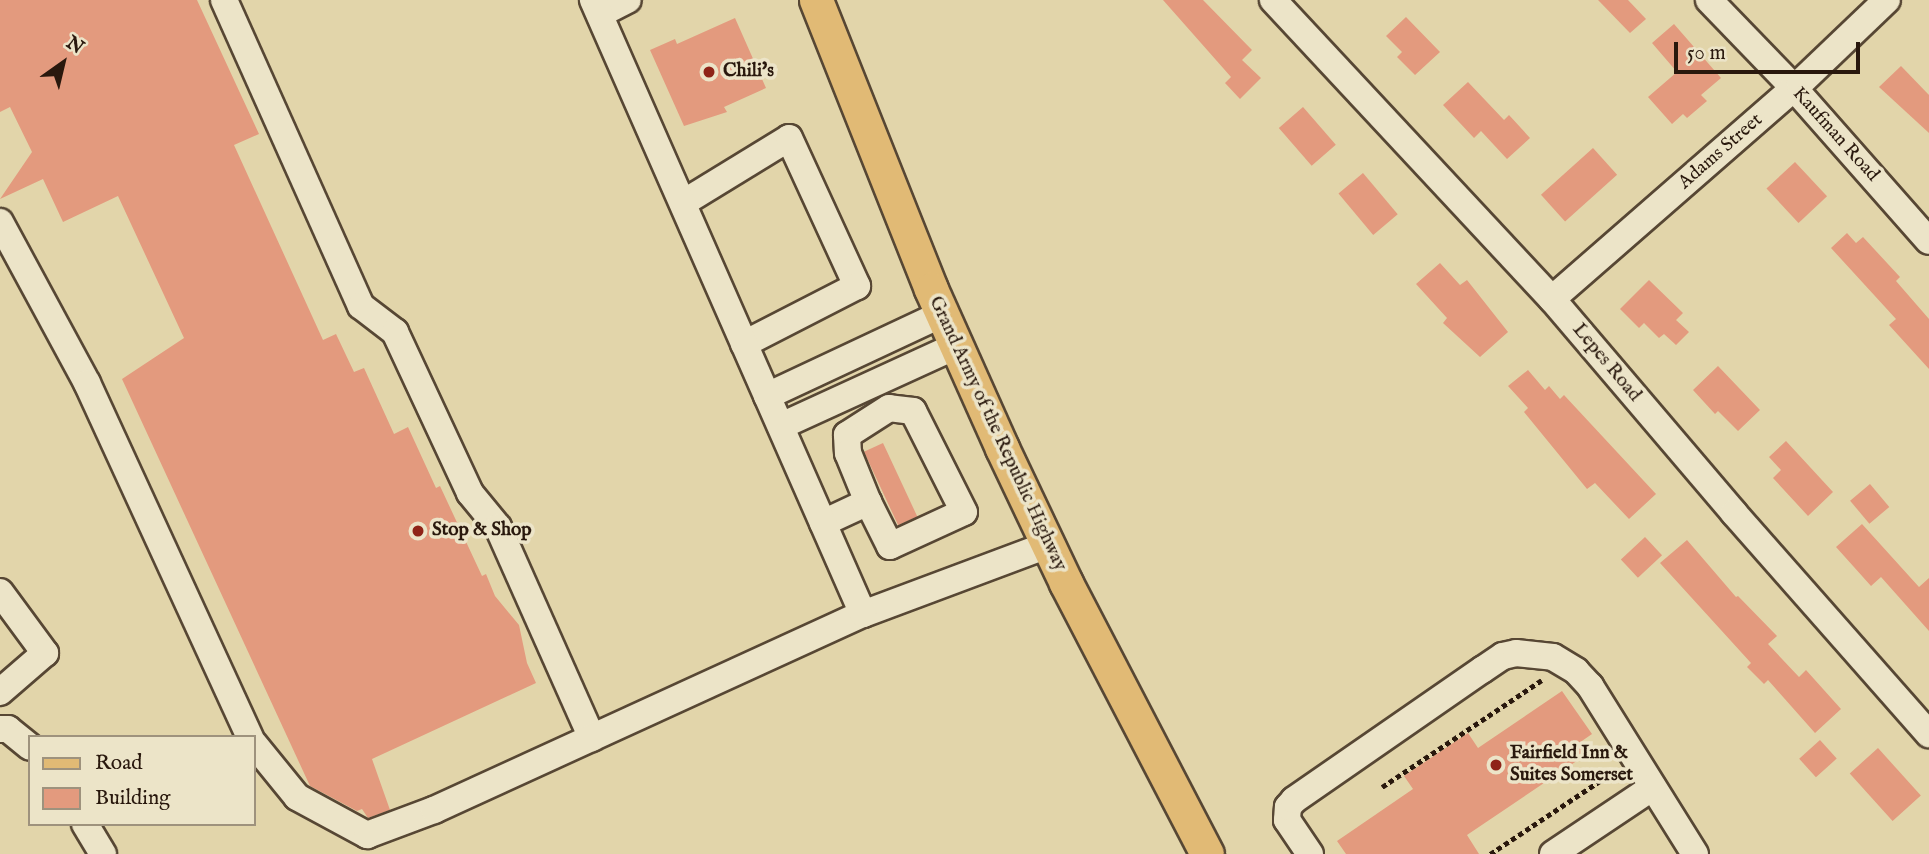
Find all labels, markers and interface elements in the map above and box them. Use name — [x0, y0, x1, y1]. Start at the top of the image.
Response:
north arrow — [28, 28, 98, 98]
scale bar — [1677, 28, 1862, 72]
text: N — [61, 31, 88, 60]
text: 50 m — [1687, 40, 1726, 67]
place label: Chili's — [723, 61, 774, 83]
marker: Chili's — [701, 64, 717, 80]
street label: Kaufman Road — [1787, 83, 1883, 187]
street label: Adams Street — [1674, 109, 1768, 195]
street label: Grand Army of the Republic Highway — [923, 293, 1071, 575]
street label: Lepes Road — [1567, 319, 1645, 407]
place label: Stop & Shop — [432, 520, 532, 542]
marker: Stop & Shop — [410, 523, 426, 539]
legend — [28, 735, 256, 826]
place label: Fairfield Inn & Suites Somerset — [1510, 743, 1633, 787]
text: Road — [95, 750, 142, 777]
marker: Fairfield Inn & Suites Somerset — [1488, 757, 1504, 773]
text: Building — [95, 785, 170, 812]

